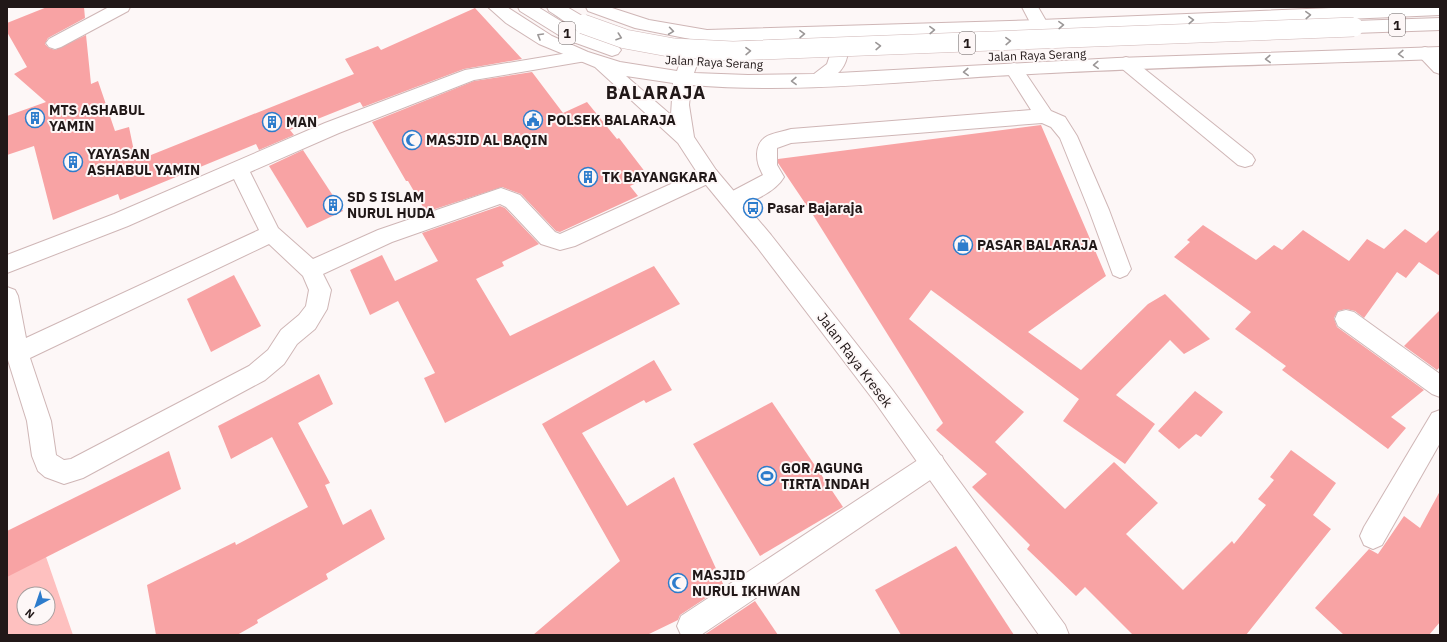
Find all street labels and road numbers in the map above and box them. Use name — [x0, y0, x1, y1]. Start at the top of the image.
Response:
road number: 1 — [1389, 14, 1405, 36]
road number: 1 — [559, 22, 575, 44]
road number: 1 — [959, 32, 975, 54]
street label: Jalan Raya Serang — [988, 46, 1087, 64]
street label: Jalan Raya Serang — [665, 52, 764, 72]
street label: Jalan Raya Kresek — [813, 309, 897, 412]

